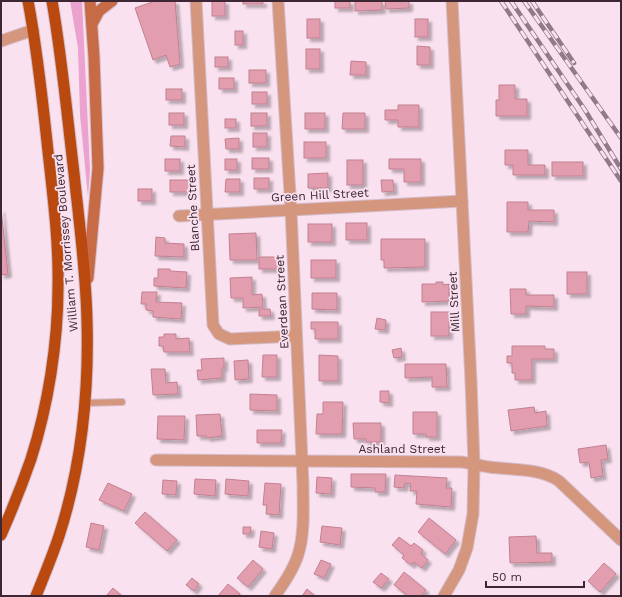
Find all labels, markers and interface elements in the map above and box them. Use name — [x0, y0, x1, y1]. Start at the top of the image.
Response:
street label: William T. Morrissey Boulevard — [51, 154, 81, 332]
street label: Blanche Street — [184, 164, 202, 252]
street label: Green Hill Street — [271, 185, 369, 205]
street label: Everdean Street — [273, 255, 291, 349]
street label: Mill Street — [445, 271, 463, 333]
street label: Ashland Street — [358, 442, 446, 456]
scale bar — [486, 563, 584, 589]
text: 50 m — [492, 570, 522, 584]

